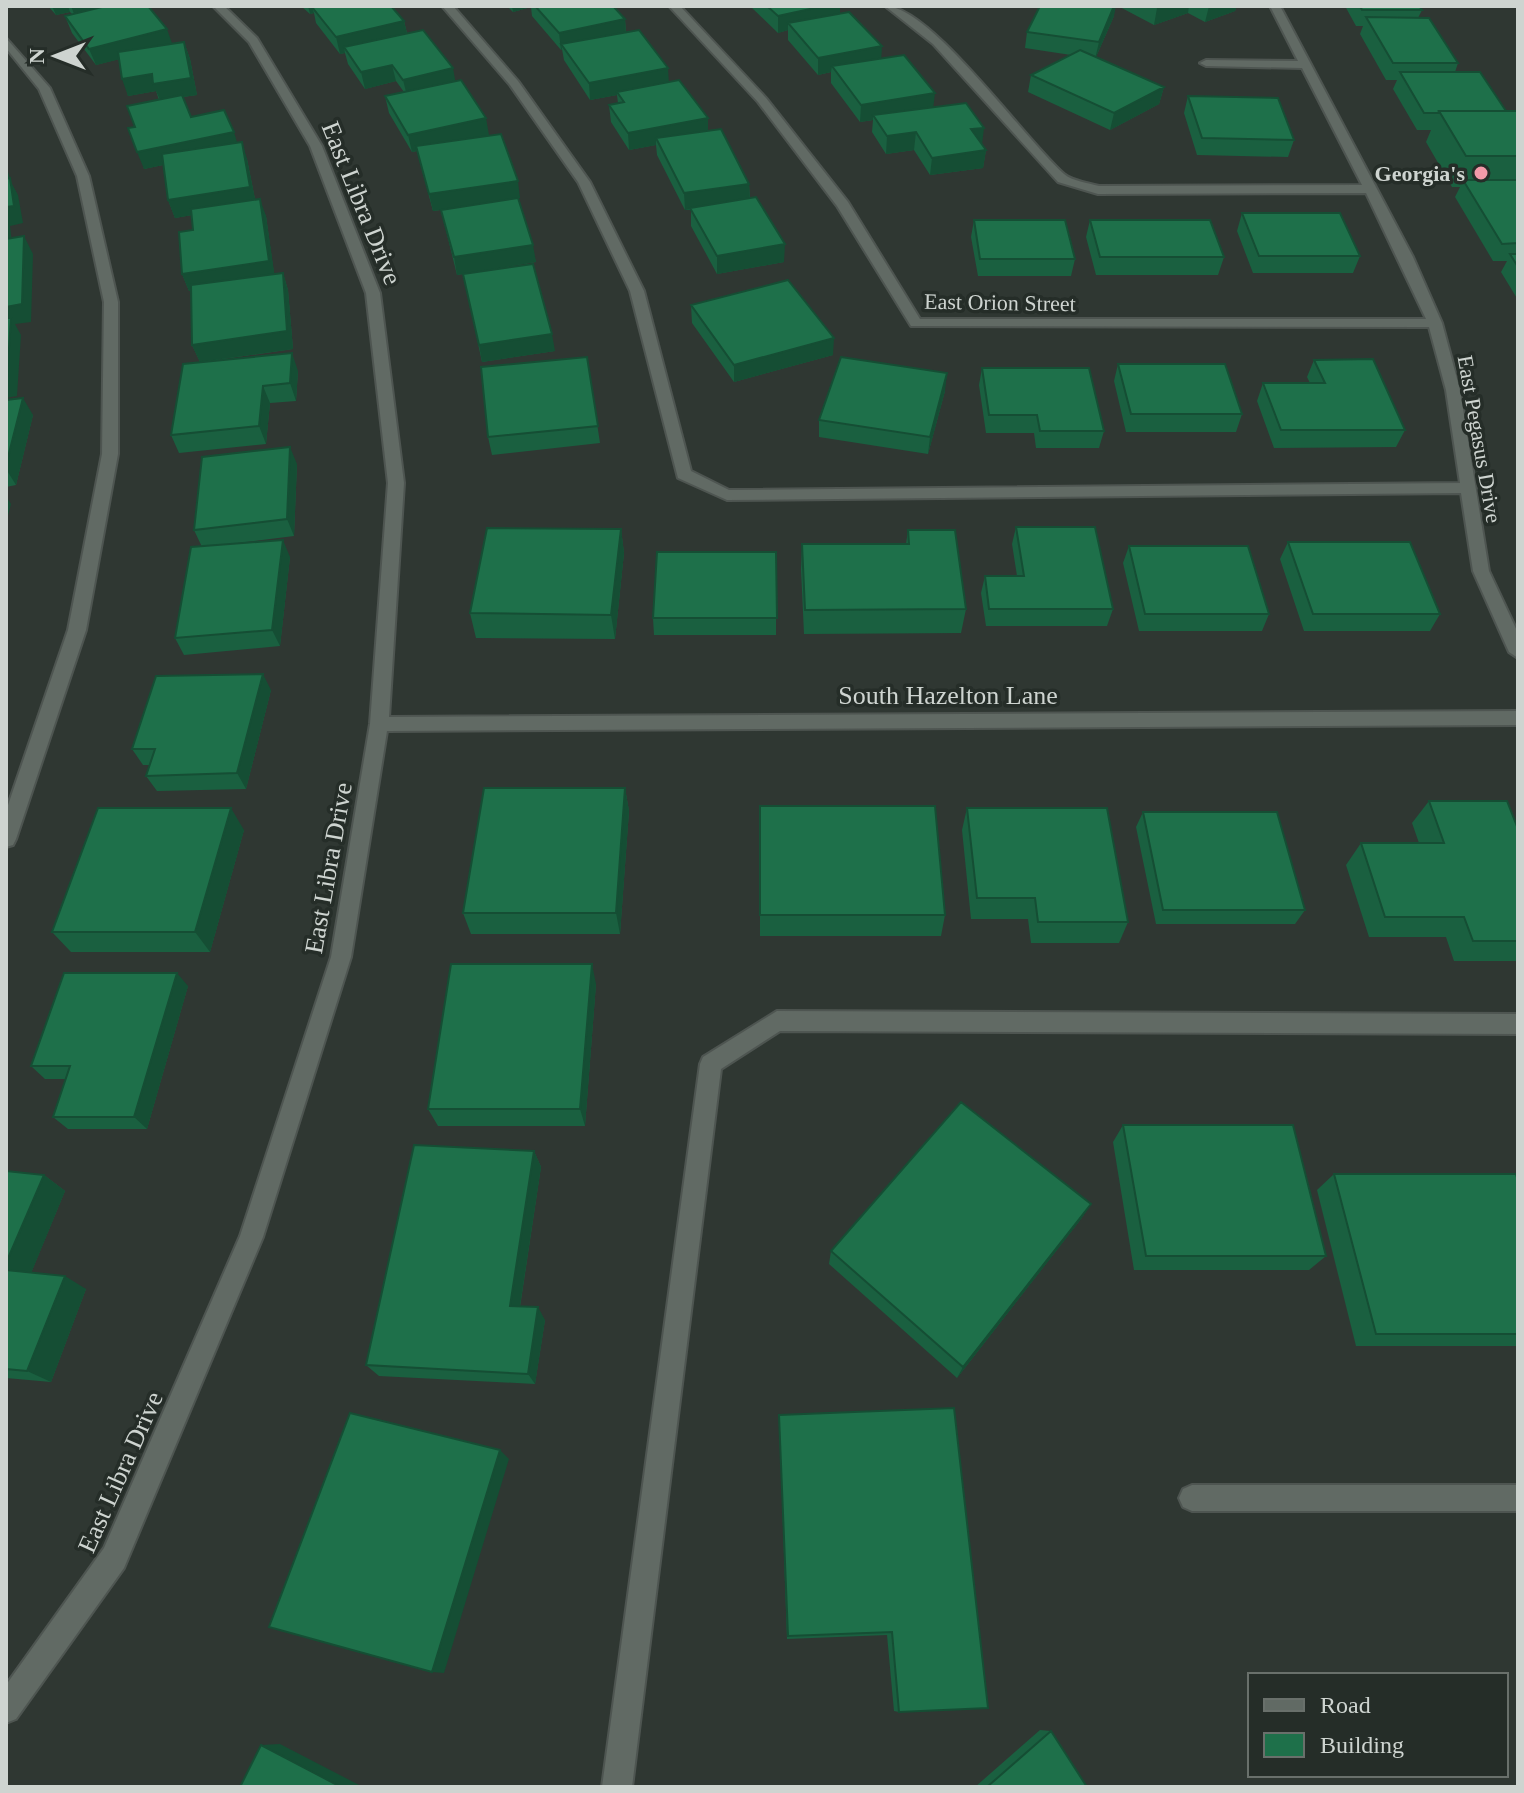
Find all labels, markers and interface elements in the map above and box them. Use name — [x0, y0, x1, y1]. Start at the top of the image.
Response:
north arrow — [16, 16, 96, 96]
text: N — [24, 48, 49, 64]
street label: East Libra Drive — [316, 117, 407, 289]
place label: Georgia's — [1375, 161, 1465, 186]
marker: Georgia's — [1472, 164, 1490, 182]
street label: East Orion Street — [924, 289, 1076, 316]
street label: East Pegasus Drive — [1452, 353, 1507, 525]
street label: South Hazelton Lane — [838, 681, 1058, 710]
street label: East Libra Drive — [299, 780, 358, 956]
street label: East Libra Drive — [72, 1387, 169, 1557]
legend — [1248, 1673, 1508, 1777]
text: Road — [1320, 1692, 1371, 1718]
text: Building — [1320, 1732, 1404, 1758]

